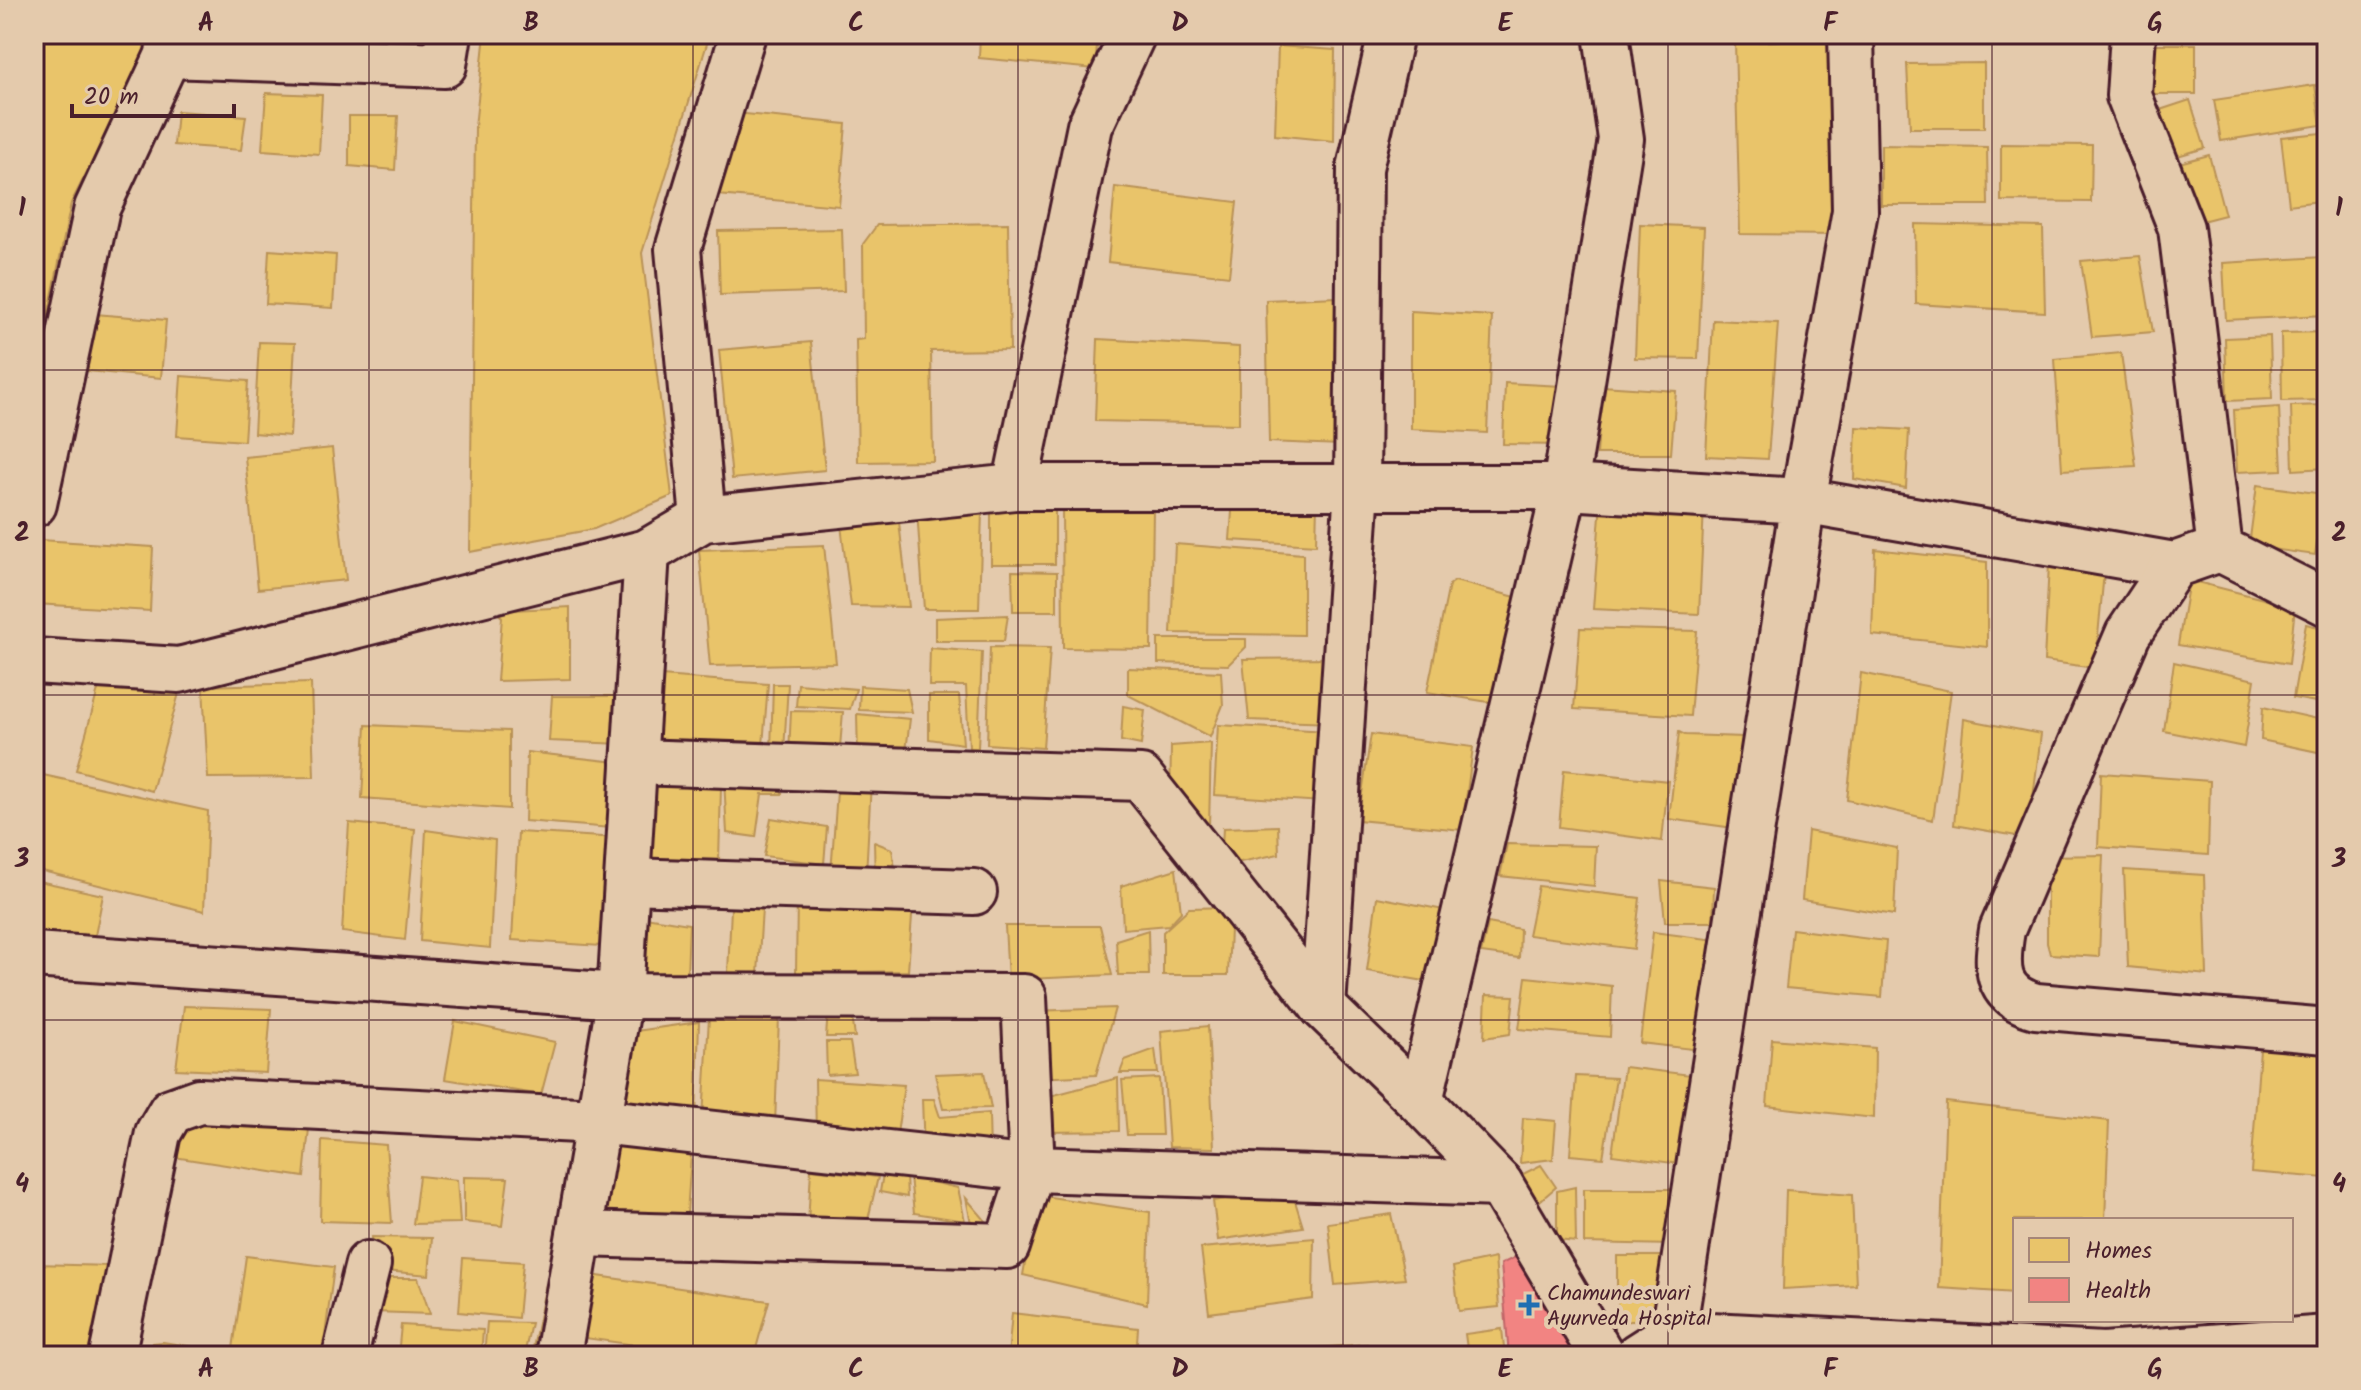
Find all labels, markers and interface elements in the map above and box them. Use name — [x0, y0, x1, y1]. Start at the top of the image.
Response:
text: A — [198, 3, 214, 45]
text: B — [523, 3, 539, 45]
text: C — [848, 3, 864, 45]
text: D — [1171, 3, 1189, 45]
text: E — [1498, 3, 1514, 45]
text: F — [1823, 3, 1839, 45]
text: G — [2147, 3, 2163, 45]
scale bar — [72, 68, 234, 118]
text: 20 m — [84, 78, 139, 117]
text: 1 — [18, 188, 26, 230]
text: 1 — [2335, 188, 2343, 230]
text: 2 — [14, 513, 30, 555]
text: 2 — [2331, 513, 2347, 555]
text: 3 — [14, 839, 29, 881]
text: 3 — [2331, 839, 2346, 881]
text: 4 — [15, 1164, 29, 1206]
text: 4 — [2332, 1164, 2346, 1206]
legend — [2013, 1218, 2293, 1322]
text: Homes — [2085, 1232, 2152, 1271]
text: Health — [2085, 1272, 2151, 1311]
place label: Chamundeswari Ayurveda Hospital — [1547, 1277, 1713, 1337]
marker: Chamundeswari Ayurveda Hospital — [1518, 1294, 1540, 1316]
text: A — [198, 1349, 214, 1390]
text: B — [523, 1349, 539, 1390]
text: C — [848, 1349, 864, 1390]
text: D — [1171, 1349, 1189, 1390]
text: E — [1498, 1349, 1514, 1390]
text: F — [1823, 1349, 1839, 1390]
text: G — [2147, 1349, 2163, 1390]

